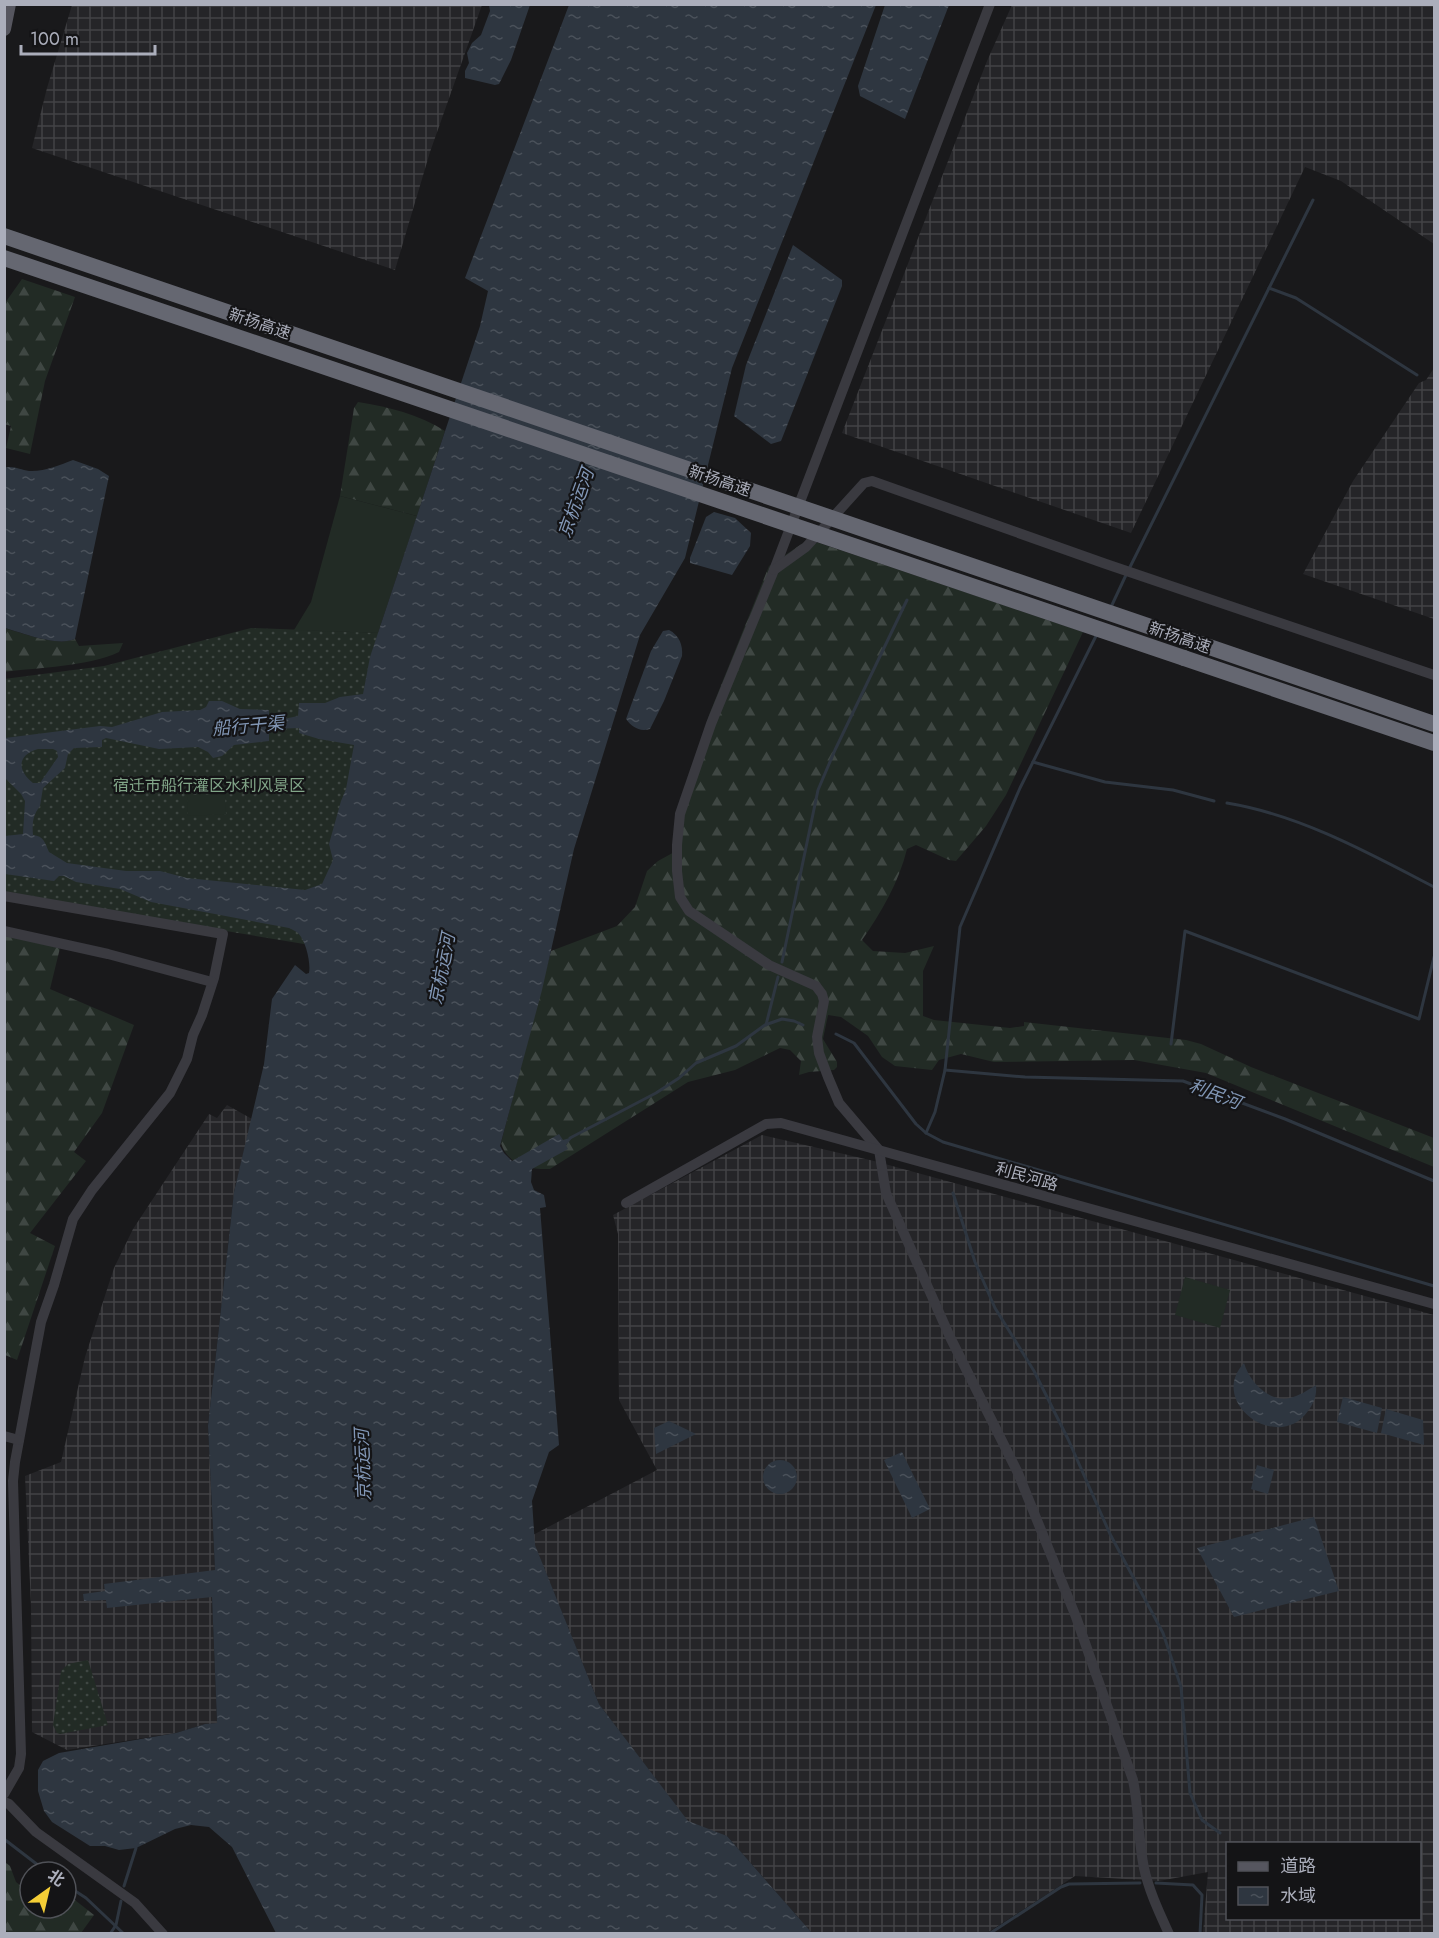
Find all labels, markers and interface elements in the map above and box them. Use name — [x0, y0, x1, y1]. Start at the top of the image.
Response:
scale bar — [21, 18, 154, 56]
text: 100 m — [30, 26, 79, 52]
street label: 新扬高速 — [226, 302, 294, 345]
street label: 新扬高速 — [686, 459, 754, 502]
water label: 京杭运河 — [551, 462, 602, 541]
street label: 新扬高速 — [1146, 616, 1214, 659]
water label: 船行干渠 — [211, 710, 288, 742]
park label: 宿迁市船行灌区水利风景区 — [113, 774, 305, 797]
water label: 京杭运河 — [422, 928, 462, 1007]
water label: 利民河 — [1185, 1072, 1248, 1117]
street label: 利民河路 — [993, 1157, 1061, 1196]
water label: 京杭运河 — [349, 1426, 377, 1501]
legend — [1226, 1842, 1421, 1920]
text: 道路 — [1280, 1853, 1316, 1879]
north arrow — [18, 1860, 78, 1920]
text: 北 — [43, 1864, 69, 1892]
text: 水域 — [1280, 1883, 1316, 1909]

